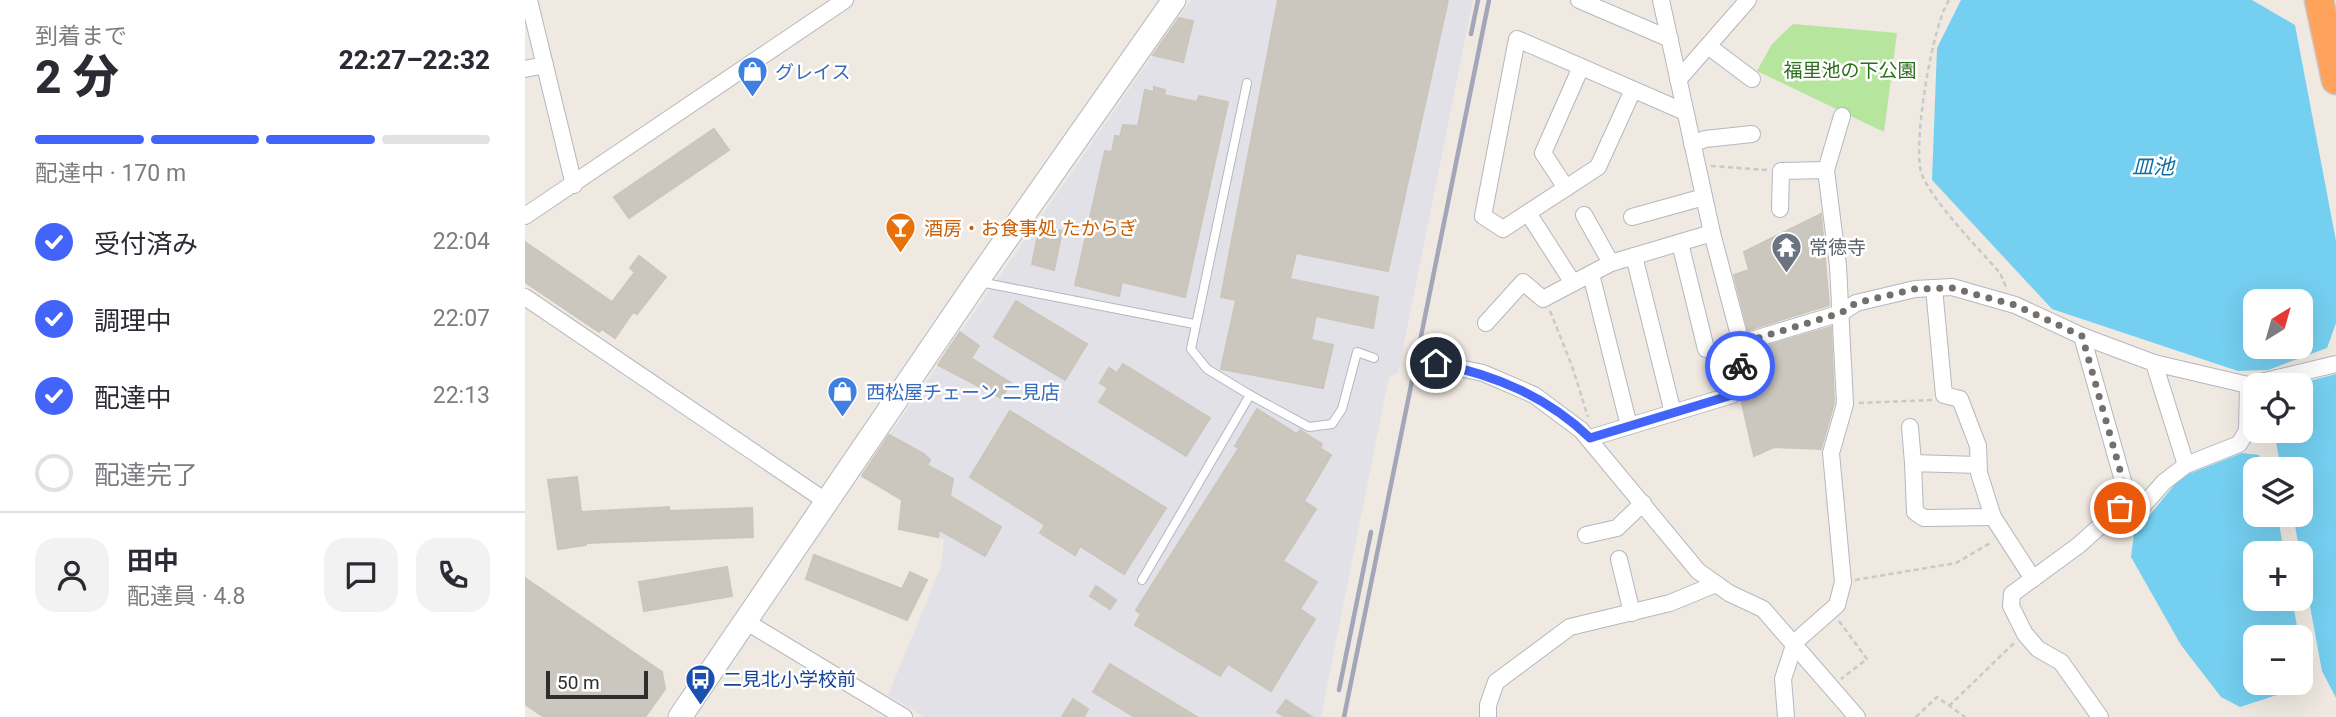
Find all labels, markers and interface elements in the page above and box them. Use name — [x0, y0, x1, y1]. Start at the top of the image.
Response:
text: 到着まで — [35, 23, 127, 50]
text: 22:27–22:32 — [339, 45, 490, 75]
text: 2 分 — [35, 50, 119, 104]
shop icon: グレイス — [735, 55, 769, 99]
park label: 福里池の下公園 — [1783, 59, 1917, 82]
place label: グレイス — [775, 61, 850, 84]
water label: 皿池 — [2132, 155, 2176, 179]
text: 配達中 · 170 m — [35, 160, 186, 187]
bar icon: 酒房・お食事処 たからぎ — [884, 211, 918, 255]
place label: 酒房・お食事処 たからぎ — [924, 217, 1138, 240]
icon: check — [35, 223, 73, 261]
text: 22:04 — [433, 228, 490, 255]
text: 受付済み — [94, 229, 198, 259]
temple icon: 常徳寺 — [1769, 230, 1803, 274]
place label: 常徳寺 — [1809, 236, 1866, 259]
north arrow — [2243, 289, 2313, 359]
map controls — [2243, 289, 2313, 695]
icon: check — [35, 300, 73, 338]
text: 22:07 — [433, 305, 490, 332]
text: 調理中 — [94, 306, 172, 336]
courier — [1705, 331, 1775, 401]
pin — [1406, 333, 1466, 393]
icon: home — [1417, 344, 1455, 382]
icon: bike — [1721, 347, 1759, 385]
button: locate — [2243, 373, 2313, 443]
shop icon: 西松屋チェーン 二見店 — [826, 375, 860, 419]
icon: check — [35, 377, 73, 415]
place label: 西松屋チェーン 二見店 — [866, 381, 1060, 404]
text: 22:13 — [433, 382, 490, 409]
text: 配達中 — [94, 383, 172, 413]
button: layers — [2243, 457, 2313, 527]
text: 配達完了 — [94, 460, 198, 490]
pin — [2090, 478, 2150, 538]
icon: bag — [2101, 489, 2139, 527]
button: person — [35, 538, 109, 612]
button: chat — [324, 538, 398, 612]
button: phone — [416, 538, 490, 612]
button: + — [2243, 541, 2313, 611]
text: 田中 — [127, 546, 179, 576]
text: 配達員 · 4.8 — [127, 583, 245, 610]
button: − — [2243, 625, 2313, 695]
bus stop icon: 二見北小学校前 — [683, 662, 717, 706]
scale bar — [546, 668, 647, 700]
place label: 二見北小学校前 — [723, 668, 856, 691]
text: 50 m — [557, 671, 600, 694]

